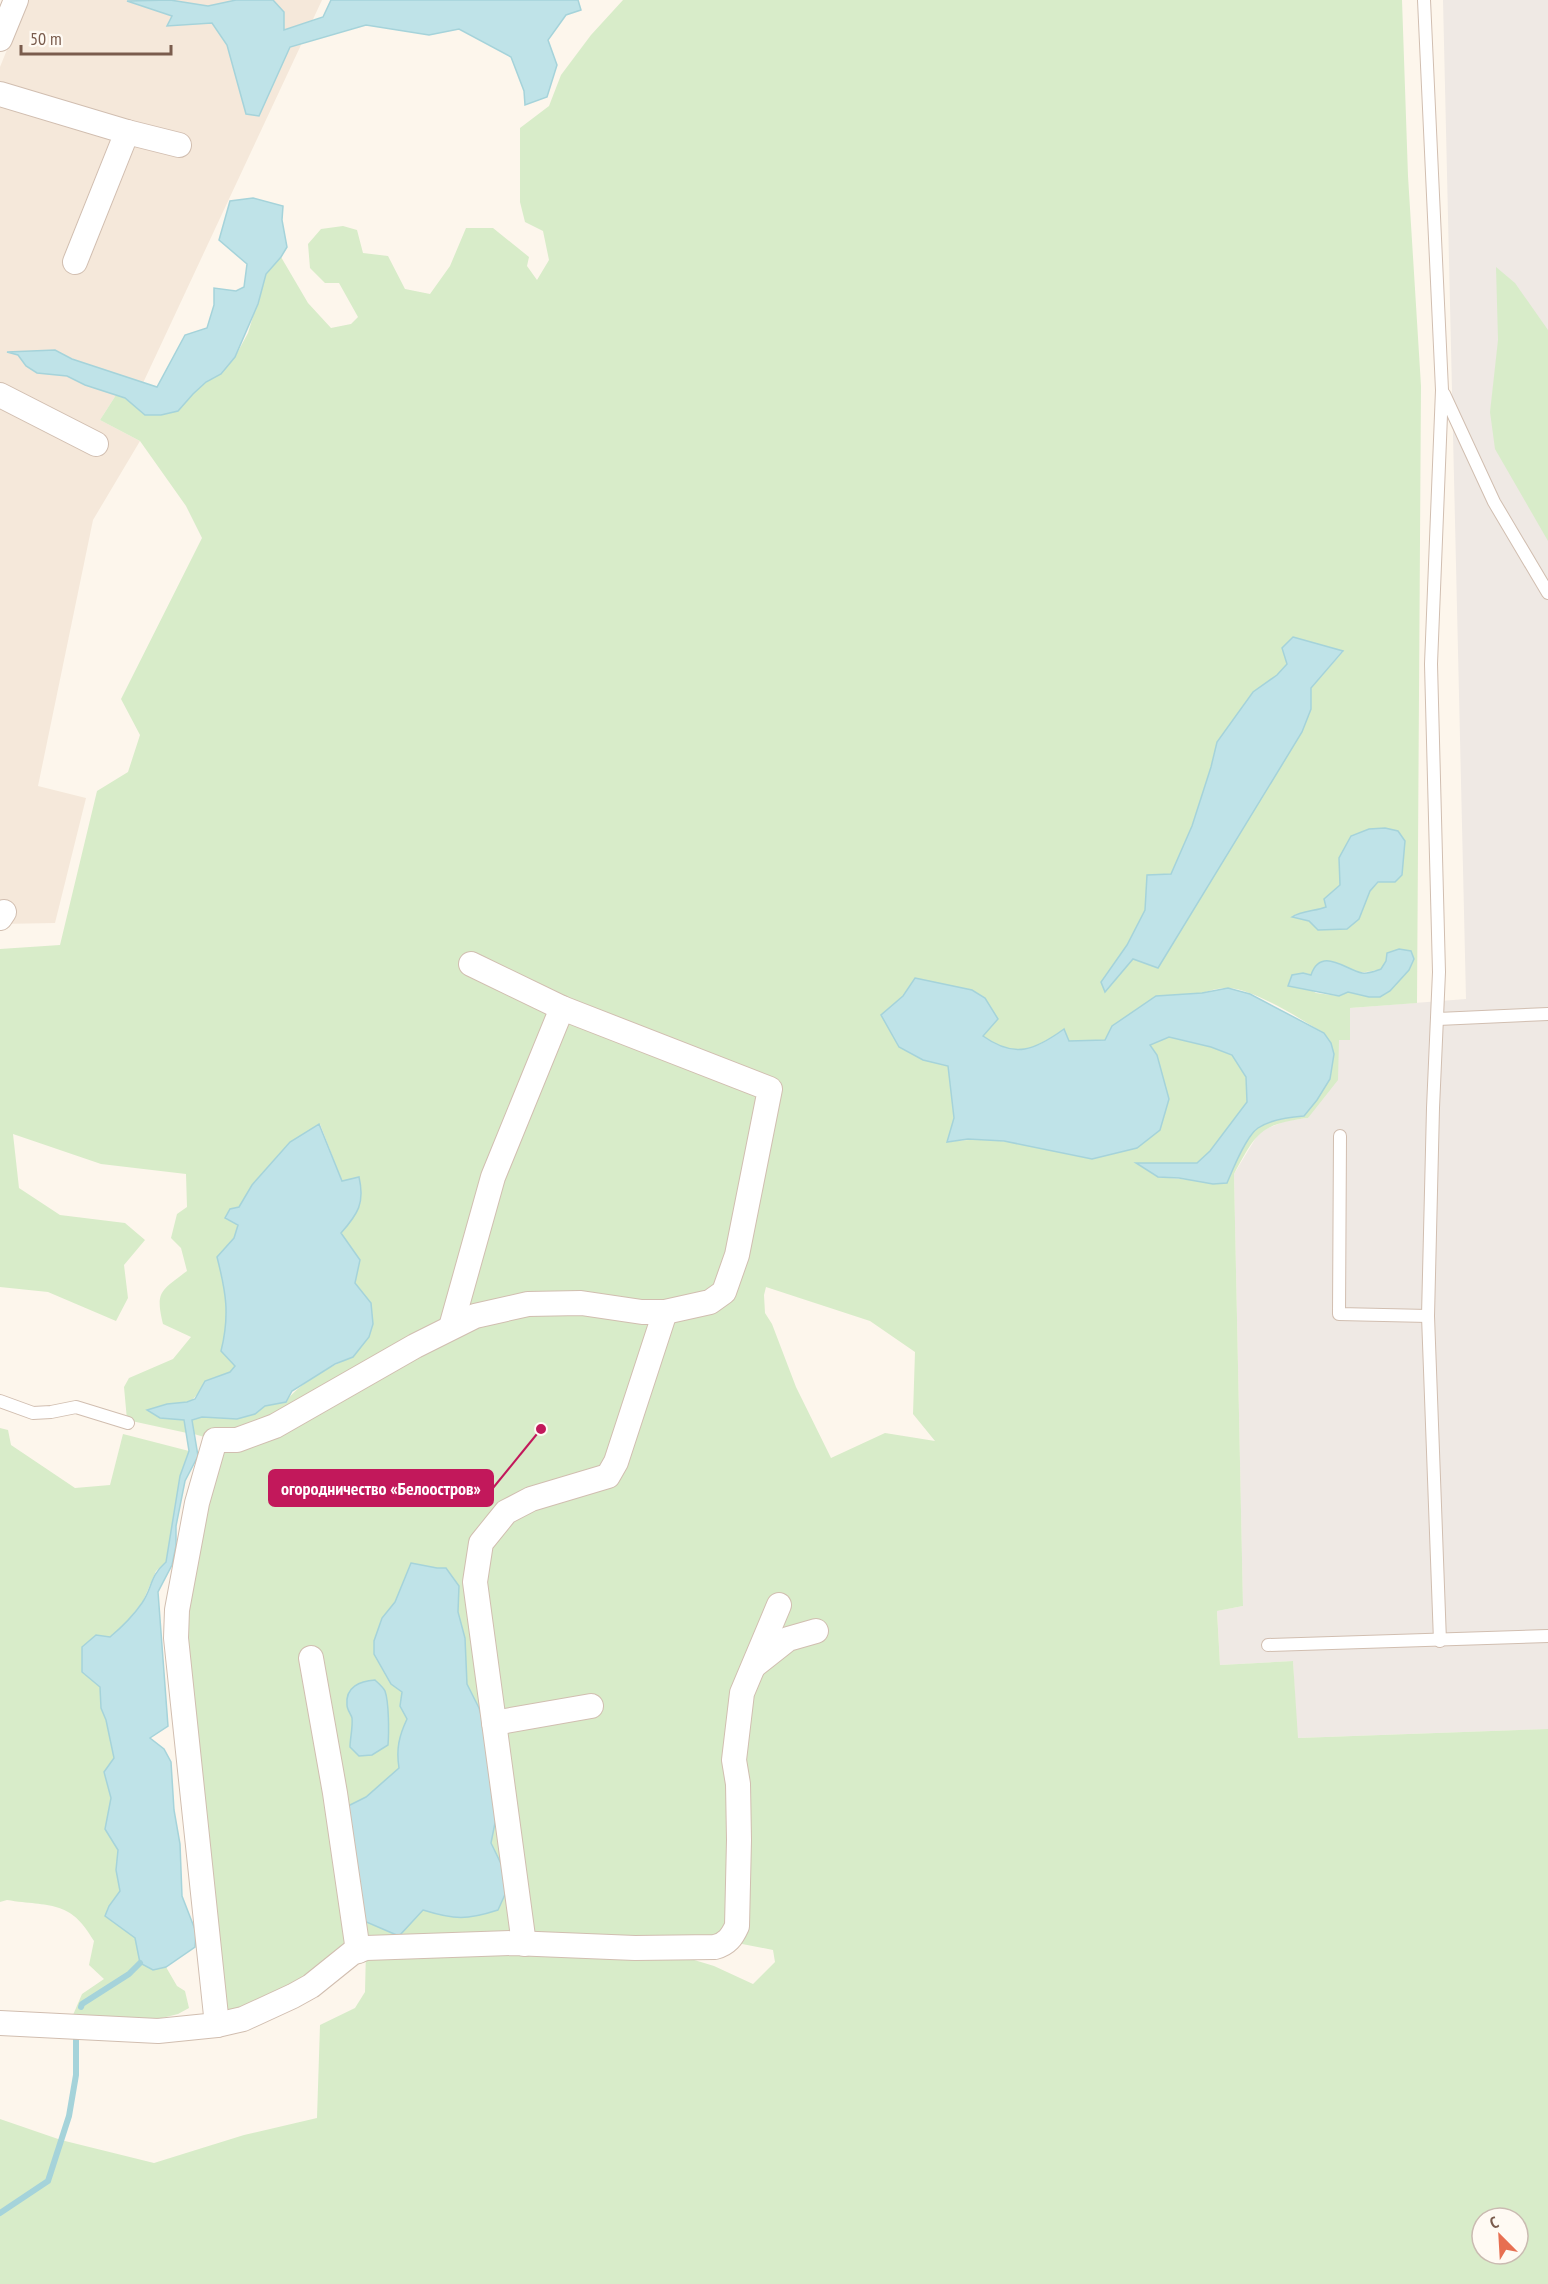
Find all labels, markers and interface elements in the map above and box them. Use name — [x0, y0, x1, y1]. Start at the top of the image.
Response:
scale bar — [21, 18, 171, 56]
text: 50 m — [30, 27, 62, 50]
callout: огородничество «Белоостров» — [269, 1470, 493, 1506]
text: огородничество «Белоостров» — [281, 1477, 481, 1500]
north arrow — [1470, 2206, 1530, 2266]
text: С — [1486, 2211, 1502, 2233]

